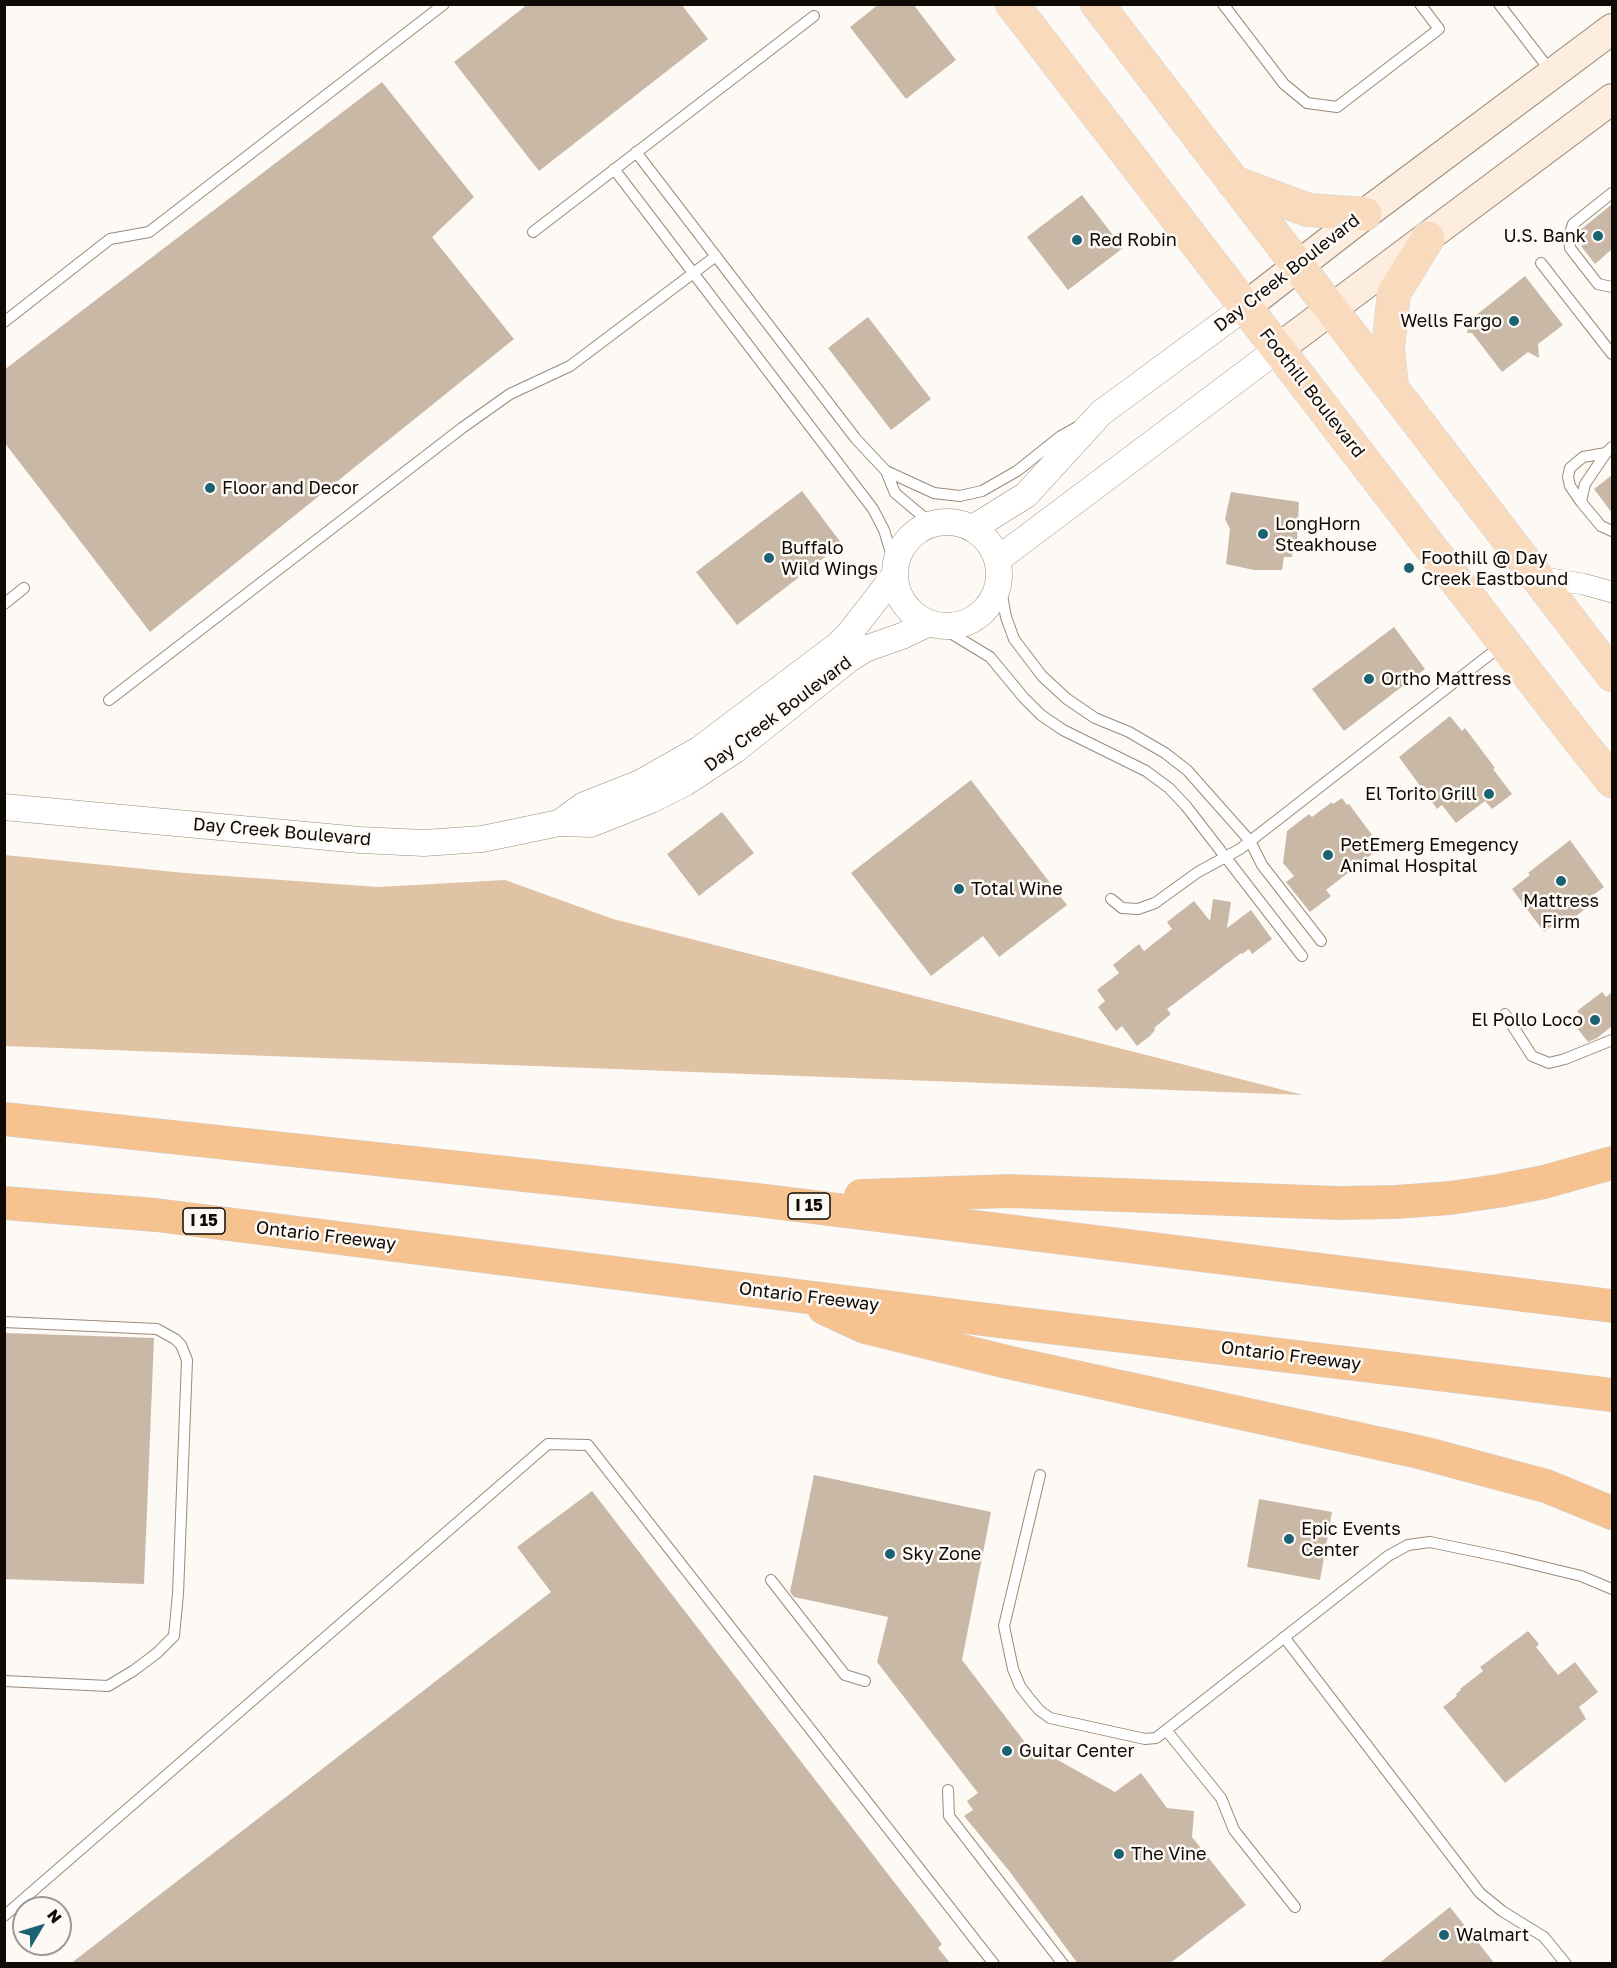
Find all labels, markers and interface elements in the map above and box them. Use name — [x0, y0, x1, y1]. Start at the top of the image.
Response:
street label: Day Creek Boulevard — [1210, 209, 1364, 337]
place label: U.S. Bank — [1503, 225, 1586, 247]
place label: Red Robin — [1089, 229, 1177, 251]
marker: U.S. Bank — [1591, 229, 1605, 243]
marker: Red Robin — [1070, 233, 1084, 247]
place label: Wells Fargo — [1400, 310, 1502, 332]
marker: Wells Fargo — [1507, 314, 1521, 328]
street label: Foothill Boulevard — [1255, 324, 1369, 462]
place label: Floor and Decor — [222, 477, 359, 499]
marker: Floor and Decor — [203, 481, 217, 495]
place label: LongHorn Steakhouse — [1275, 513, 1377, 556]
marker: LongHorn Steakhouse — [1256, 527, 1270, 541]
place label: Buffalo Wild Wings — [781, 537, 878, 580]
place label: Foothill @ Day Creek Eastbound — [1421, 547, 1568, 590]
marker: Buffalo Wild Wings — [762, 551, 776, 565]
marker: Foothill @ Day Creek Eastbound — [1402, 561, 1416, 575]
street label: Day Creek Boulevard — [700, 652, 856, 776]
place label: Ortho Mattress — [1381, 668, 1511, 690]
marker: Ortho Mattress — [1362, 672, 1376, 686]
place label: El Torito Grill — [1365, 783, 1477, 805]
marker: El Torito Grill — [1482, 787, 1496, 801]
street label: Day Creek Boulevard — [192, 813, 372, 851]
place label: PetEmerg Emegency Animal Hospital — [1340, 834, 1518, 876]
marker: PetEmerg Emegency Animal Hospital — [1321, 848, 1335, 862]
marker: Mattress Firm — [1554, 874, 1568, 888]
place label: Total Wine — [971, 878, 1063, 900]
marker: Total Wine — [952, 882, 966, 896]
place label: Mattress Firm — [1523, 890, 1599, 932]
place label: El Pollo Loco — [1471, 1009, 1583, 1031]
marker: El Pollo Loco — [1588, 1013, 1602, 1027]
road number: I 15 — [788, 1193, 830, 1219]
road number: I 15 — [183, 1208, 225, 1234]
street label: Ontario Freeway — [255, 1217, 397, 1255]
street label: Ontario Freeway — [738, 1278, 880, 1316]
street label: Ontario Freeway — [1220, 1337, 1362, 1375]
place label: Epic Events Center — [1301, 1518, 1401, 1561]
marker: Epic Events Center — [1282, 1532, 1296, 1546]
place label: Sky Zone — [902, 1543, 981, 1565]
marker: Sky Zone — [883, 1547, 897, 1561]
place label: Guitar Center — [1019, 1740, 1135, 1762]
marker: Guitar Center — [1000, 1744, 1014, 1758]
place label: The Vine — [1131, 1843, 1207, 1865]
marker: The Vine — [1112, 1847, 1126, 1861]
north arrow — [12, 1896, 72, 1956]
text: N — [43, 1905, 66, 1927]
place label: Walmart — [1456, 1924, 1529, 1946]
marker: Walmart — [1437, 1928, 1451, 1942]

